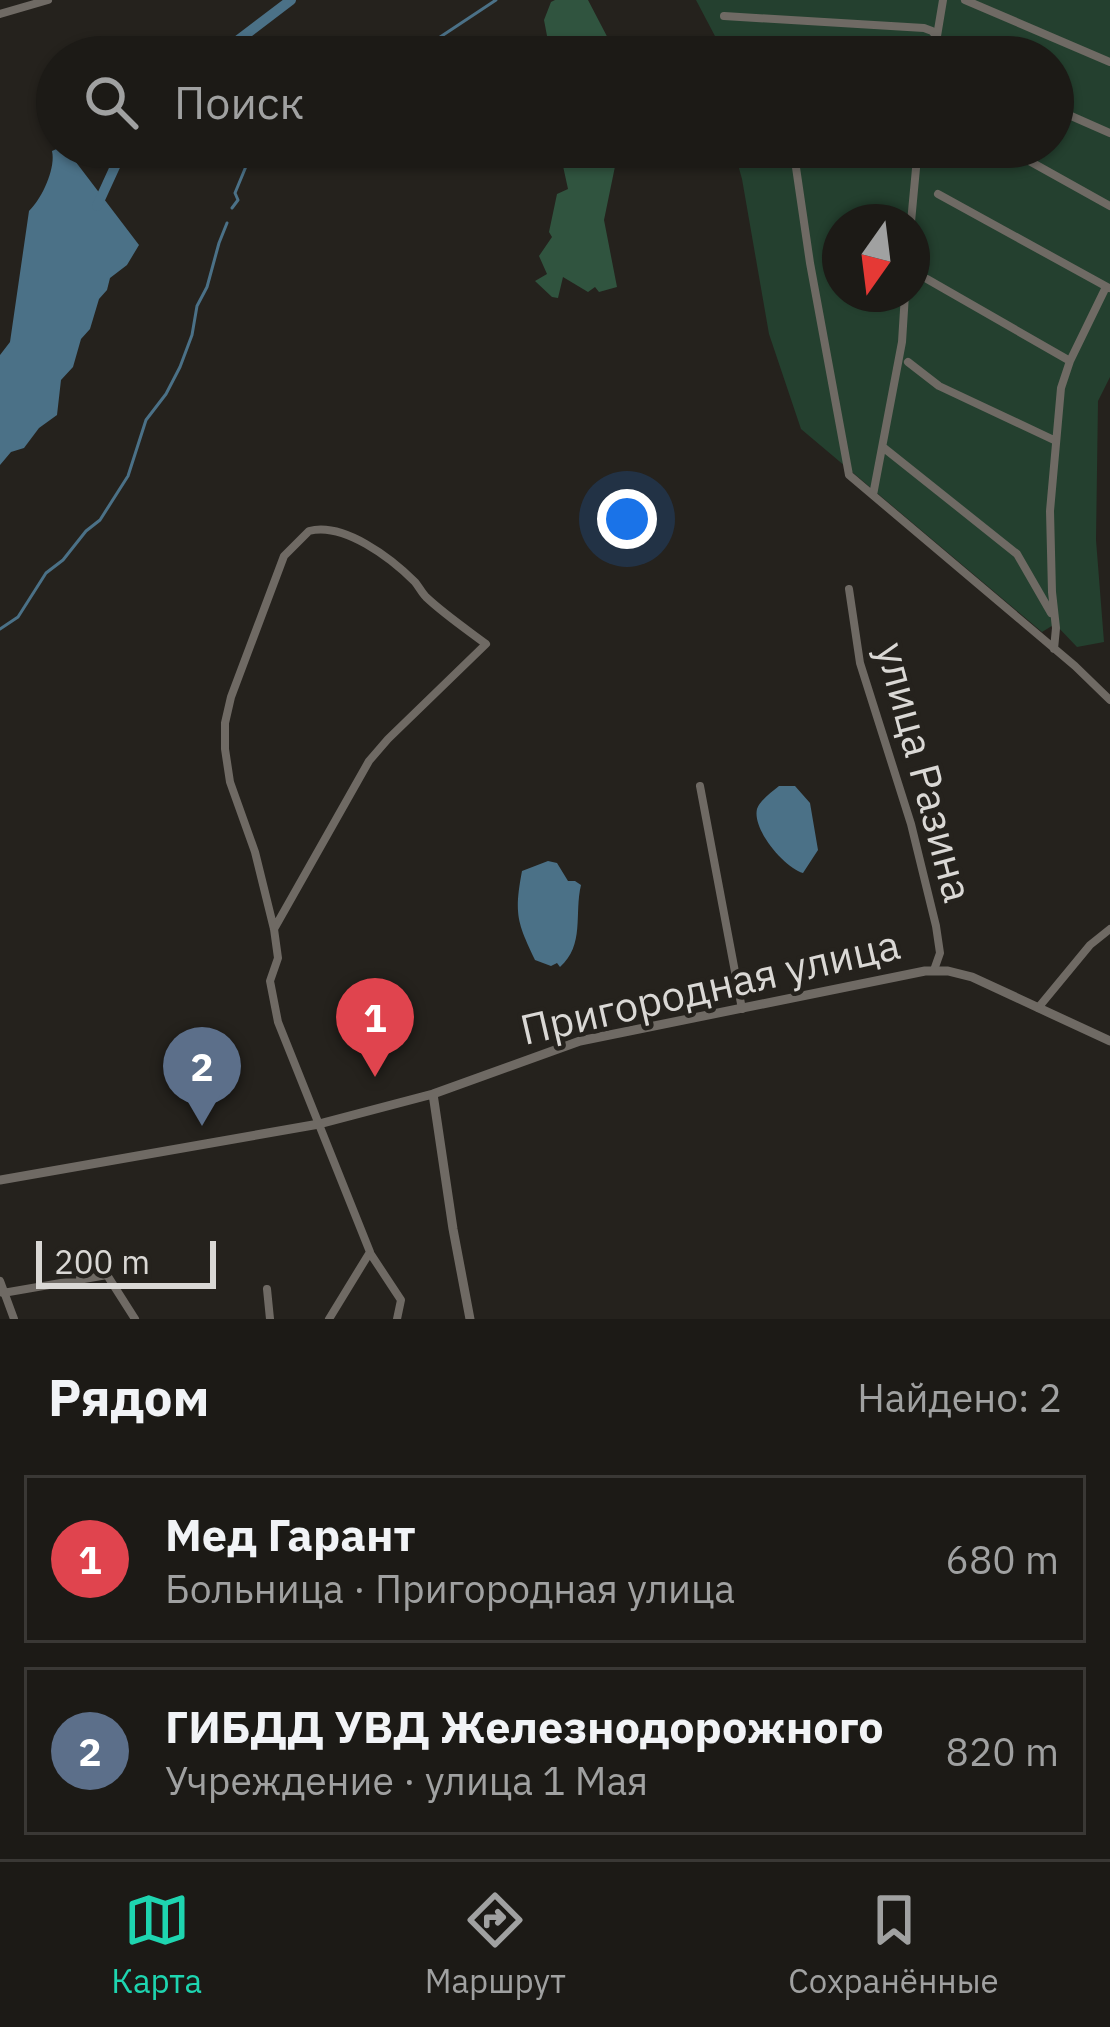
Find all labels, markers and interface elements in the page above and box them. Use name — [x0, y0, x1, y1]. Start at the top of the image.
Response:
search box — [36, 36, 1074, 168]
icon: search — [78, 69, 144, 135]
text: Поиск — [174, 73, 304, 131]
north arrow — [822, 204, 930, 312]
your location — [597, 489, 657, 549]
street label: улица Разина — [864, 636, 987, 908]
street label: Пригородная улица — [515, 916, 905, 1057]
pin: 1 — [336, 978, 414, 1077]
pin: 2 — [163, 1027, 241, 1126]
scale bar — [36, 1235, 216, 1288]
text: 200 m — [54, 1240, 150, 1283]
text: Рядом — [48, 1364, 210, 1430]
text: Найдено: 2 — [857, 1372, 1062, 1423]
text: Мед Гарант — [165, 1505, 416, 1563]
text: 1 — [78, 1534, 102, 1585]
text: 680 m — [946, 1534, 1059, 1585]
text: Больница · Пригородная улица — [165, 1563, 735, 1614]
text: ГИБДД УВД Железнодорожного — [165, 1697, 884, 1755]
text: 2 — [78, 1726, 102, 1777]
text: 820 m — [946, 1726, 1059, 1777]
text: Учреждение · улица 1 Мая — [165, 1755, 648, 1806]
tab: Карта — [111, 1887, 202, 2002]
tab: Маршрут — [425, 1887, 566, 2002]
tab: Сохранённые — [788, 1887, 999, 2002]

